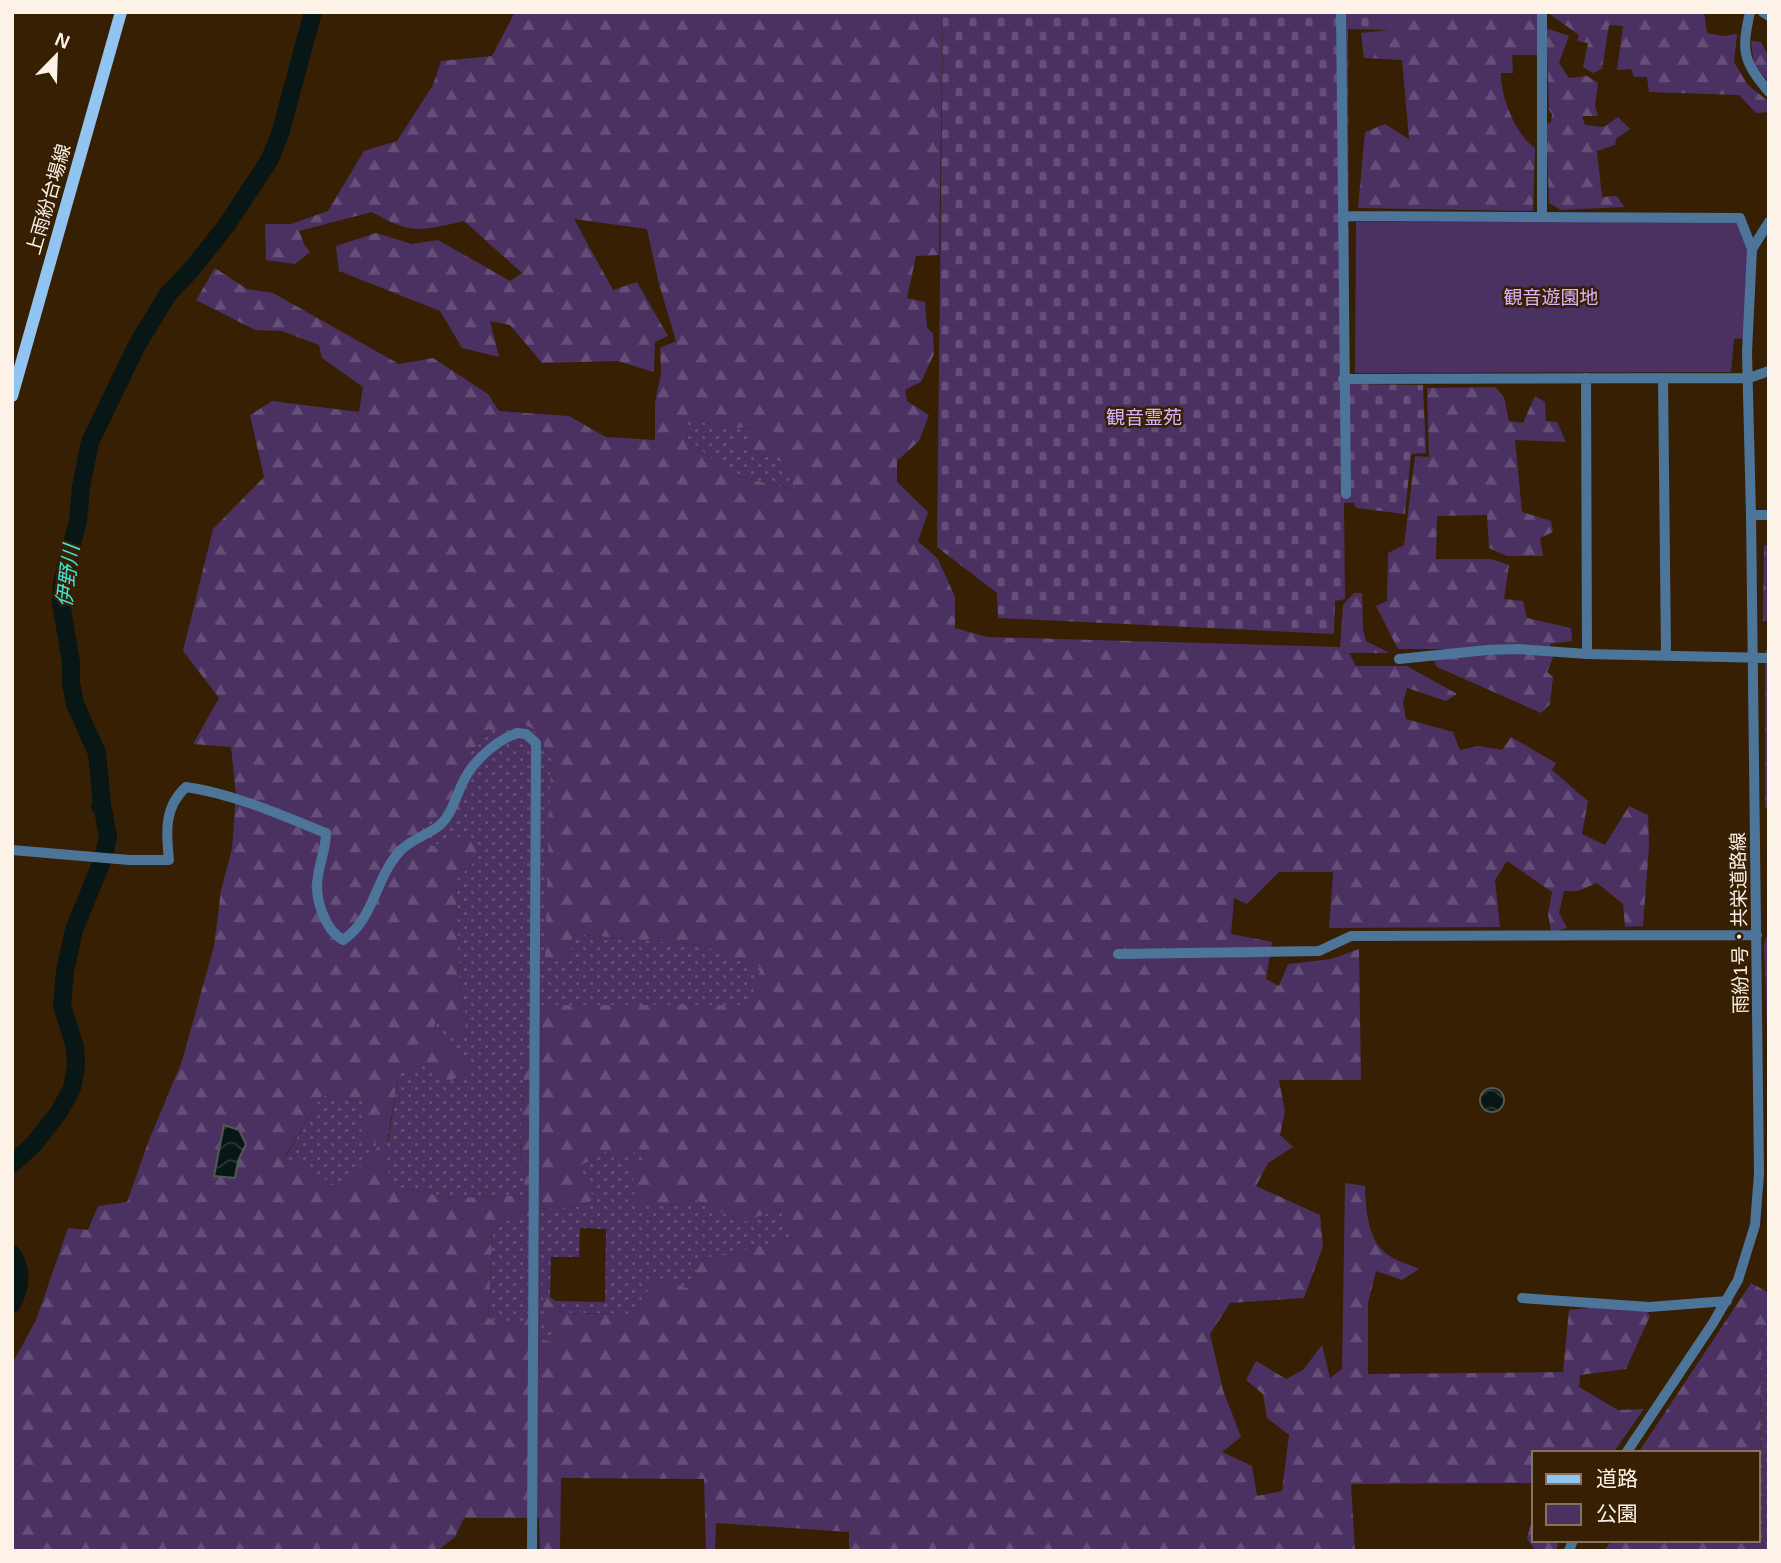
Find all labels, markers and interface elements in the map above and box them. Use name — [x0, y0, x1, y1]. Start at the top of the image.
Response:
north arrow — [21, 21, 91, 91]
text: N — [52, 28, 73, 53]
street label: 上雨紛台場線 — [23, 141, 74, 257]
park label: 観音遊園地 — [1503, 287, 1599, 308]
park label: 観音霊苑 — [1106, 407, 1182, 428]
water label: 伊野川 — [52, 541, 83, 609]
street label: 雨紛1号・共栄道路線 — [1727, 832, 1752, 1014]
legend — [1532, 1451, 1760, 1542]
text: 道路 — [1596, 1467, 1638, 1490]
text: 公園 — [1596, 1502, 1638, 1525]

